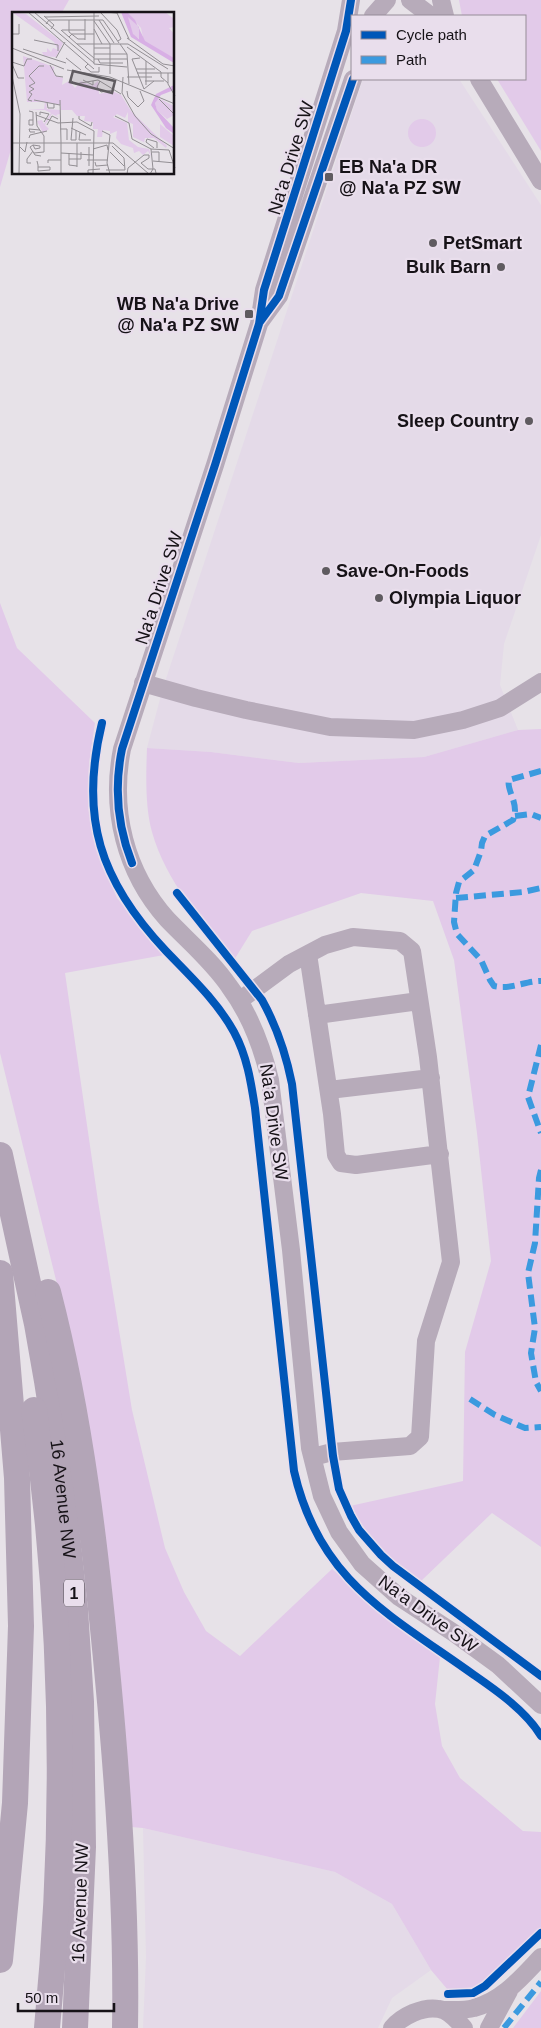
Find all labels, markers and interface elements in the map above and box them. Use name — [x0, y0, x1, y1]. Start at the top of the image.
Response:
inset map — [12, 12, 175, 175]
legend — [351, 15, 526, 80]
text: Cycle path — [396, 26, 467, 43]
text: Path — [396, 51, 427, 68]
street label: Na'a Drive SW — [264, 99, 318, 217]
place label: EB Na'a DR @ Na'a PZ SW — [339, 157, 461, 198]
marker: EB Na'a DR @ Na'a PZ SW — [323, 171, 335, 183]
place label: PetSmart — [443, 233, 522, 253]
marker: PetSmart — [427, 237, 439, 249]
place label: Bulk Barn — [406, 257, 491, 277]
marker: Bulk Barn — [495, 261, 507, 273]
place label: WB Na'a Drive @ Na'a PZ SW — [117, 294, 239, 335]
marker: WB Na'a Drive @ Na'a PZ SW — [243, 308, 255, 320]
place label: Sleep Country — [397, 411, 519, 431]
marker: Sleep Country — [523, 415, 535, 427]
street label: Na'a Drive SW — [131, 529, 187, 647]
place label: Save-On-Foods — [336, 561, 469, 581]
marker: Save-On-Foods — [320, 565, 332, 577]
place label: Olympia Liquor — [389, 588, 521, 608]
marker: Olympia Liquor — [373, 592, 385, 604]
street label: Na'a Drive SW — [256, 1062, 292, 1182]
street label: 16 Avenue NW — [46, 1438, 79, 1560]
street label: Na'a Drive SW — [375, 1571, 481, 1657]
road number: 1 — [64, 1580, 84, 1606]
street label: 16 Avenue NW — [68, 1843, 92, 1963]
scale bar — [18, 1980, 114, 2012]
text: 50 m — [25, 1989, 58, 2006]

